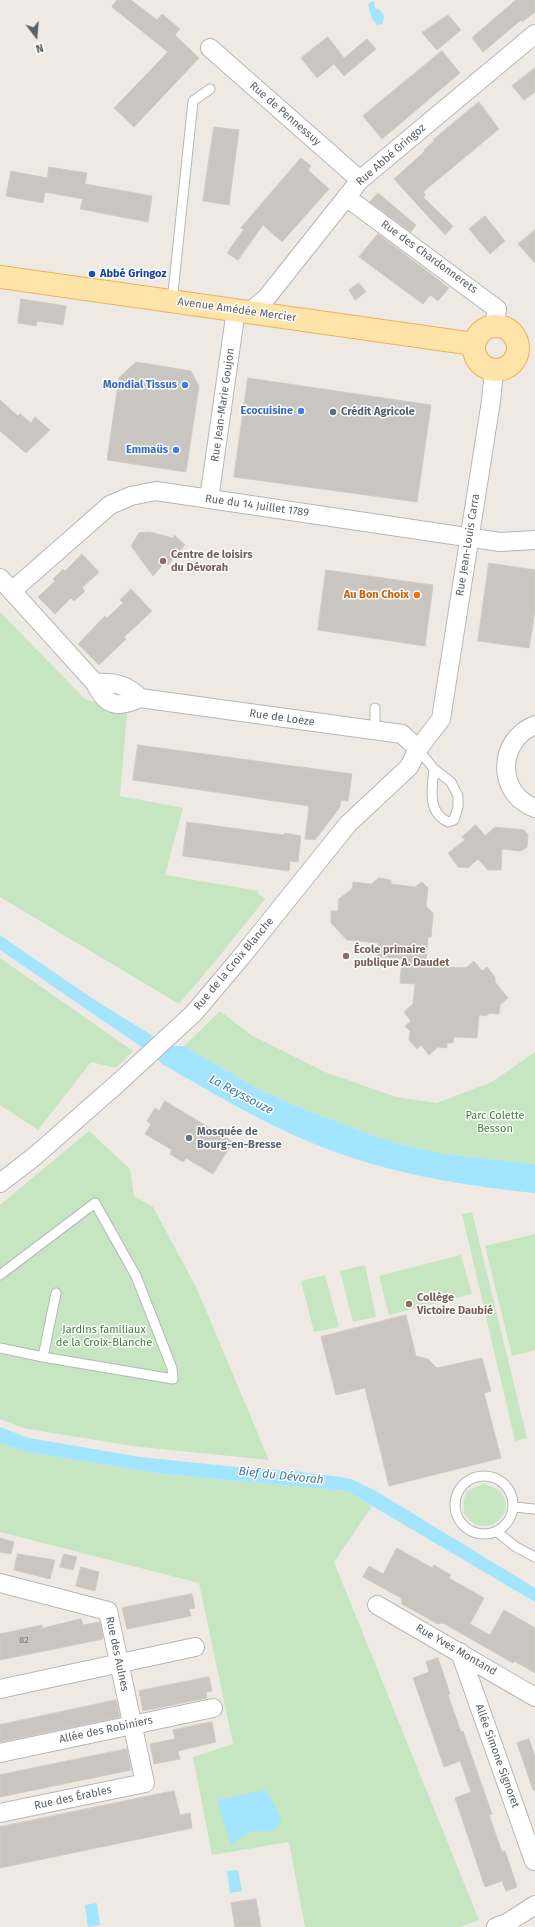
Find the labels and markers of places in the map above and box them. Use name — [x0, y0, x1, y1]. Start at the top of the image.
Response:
place label: Abbé Gringoz — [100, 267, 166, 281]
marker: Abbé Gringoz — [87, 269, 97, 279]
place label: Mondial Tissus — [103, 378, 177, 392]
marker: Mondial Tissus — [180, 380, 190, 390]
place label: Ecocuisine — [241, 404, 293, 418]
place label: Crédit Agricole — [341, 405, 415, 419]
marker: Ecocuisine — [296, 406, 306, 416]
marker: Crédit Agricole — [328, 407, 338, 417]
place label: Emmaüs — [126, 443, 168, 457]
marker: Emmaüs — [171, 445, 181, 455]
place label: Centre de loisirs du Dévorah — [171, 548, 253, 574]
marker: Centre de loisirs du Dévorah — [158, 556, 168, 566]
place label: Au Bon Choix — [344, 588, 409, 602]
marker: Au Bon Choix — [412, 590, 422, 600]
place label: École primaire publique A. Daudet — [354, 943, 449, 969]
marker: École primaire publique A. Daudet — [341, 951, 351, 961]
place label: Mosquée de Bourg-en-Bresse — [197, 1125, 282, 1151]
marker: Mosquée de Bourg-en-Bresse — [184, 1133, 194, 1143]
place label: Collège Victoire Daubié — [417, 1291, 493, 1317]
marker: Collège Victoire Daubié — [404, 1299, 414, 1309]

